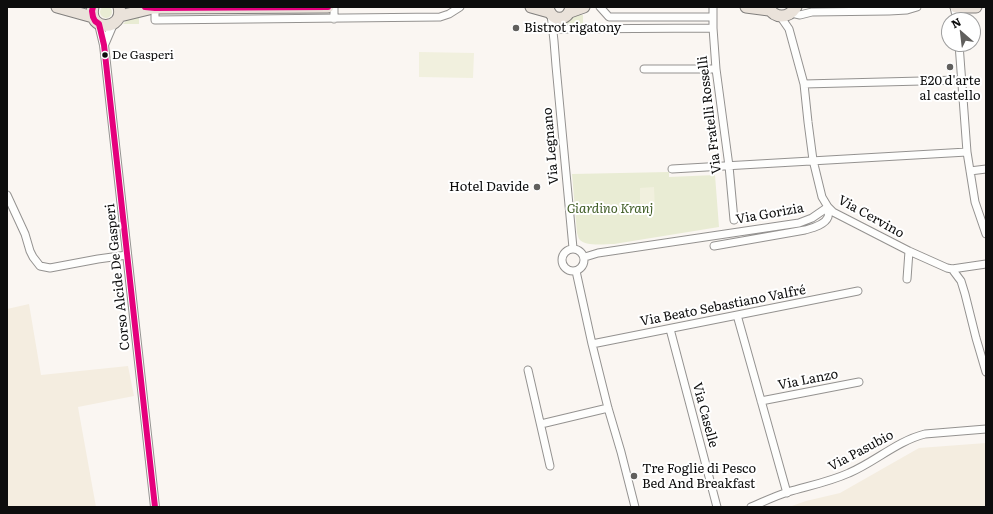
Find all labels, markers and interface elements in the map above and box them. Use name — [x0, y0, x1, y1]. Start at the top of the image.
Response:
north arrow — [941, 12, 981, 52]
text: N — [948, 13, 964, 32]
place label: Bistrot rigatony — [524, 20, 621, 36]
marker: Bistrot rigatony — [511, 23, 521, 33]
place label: De Gasperi — [112, 48, 174, 62]
marker: De Gasperi — [100, 50, 110, 60]
street label: Via Fratelli Rosselli — [695, 55, 725, 175]
marker: E20 d'arte al castello — [945, 62, 955, 72]
place label: E20 d'arte al castello — [919, 73, 981, 104]
street label: Via Legnano — [540, 107, 562, 185]
place label: Hotel Davide — [449, 179, 529, 195]
marker: Hotel Davide — [532, 182, 542, 192]
street label: Via Cervino — [835, 192, 907, 242]
street label: Via Gorizia — [735, 200, 805, 228]
park label: Giardino Kranj — [567, 201, 653, 217]
street label: Corso Alcide De Gasperi — [103, 203, 133, 351]
street label: Via Beato Sebastiano Valfré — [639, 282, 807, 330]
street label: Via Lanzo — [777, 367, 839, 393]
street label: Via Caselle — [689, 381, 721, 449]
street label: Via Pasubio — [826, 427, 896, 475]
place label: Tre Foglie di Pesco Bed And Breakfast — [642, 461, 756, 492]
marker: Tre Foglie di Pesco Bed And Breakfast — [629, 471, 639, 481]

